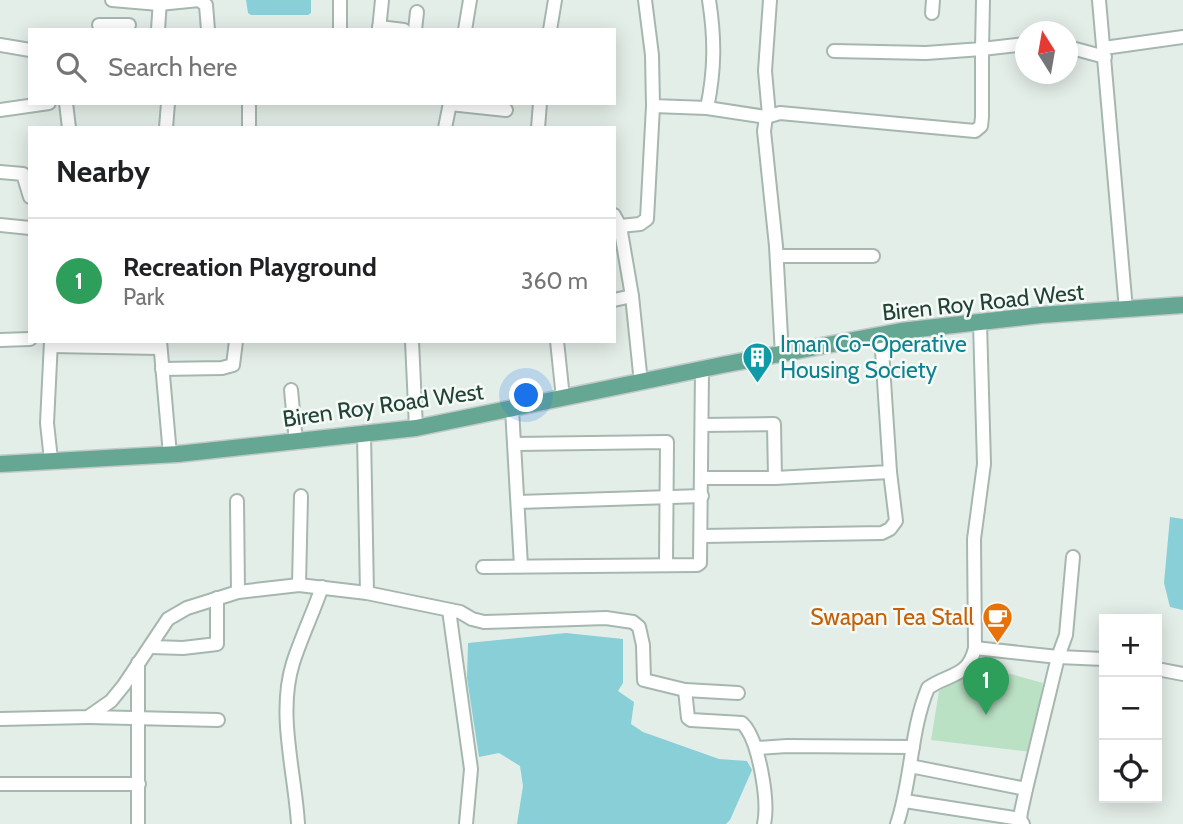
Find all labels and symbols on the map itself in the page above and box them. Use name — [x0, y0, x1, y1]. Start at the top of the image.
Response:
north arrow — [1015, 21, 1078, 84]
street label: Biren Roy Road West — [881, 277, 1086, 327]
place label: Iman Co-Operative Housing Society — [780, 330, 967, 384]
building icon: Iman Co-Operative Housing Society — [740, 340, 774, 384]
street label: Biren Roy Road West — [281, 377, 486, 433]
your location — [509, 378, 543, 412]
cafe icon: Swapan Tea Stall — [980, 600, 1014, 644]
place label: Swapan Tea Stall — [810, 603, 975, 631]
pin: 1 — [963, 657, 1009, 715]

